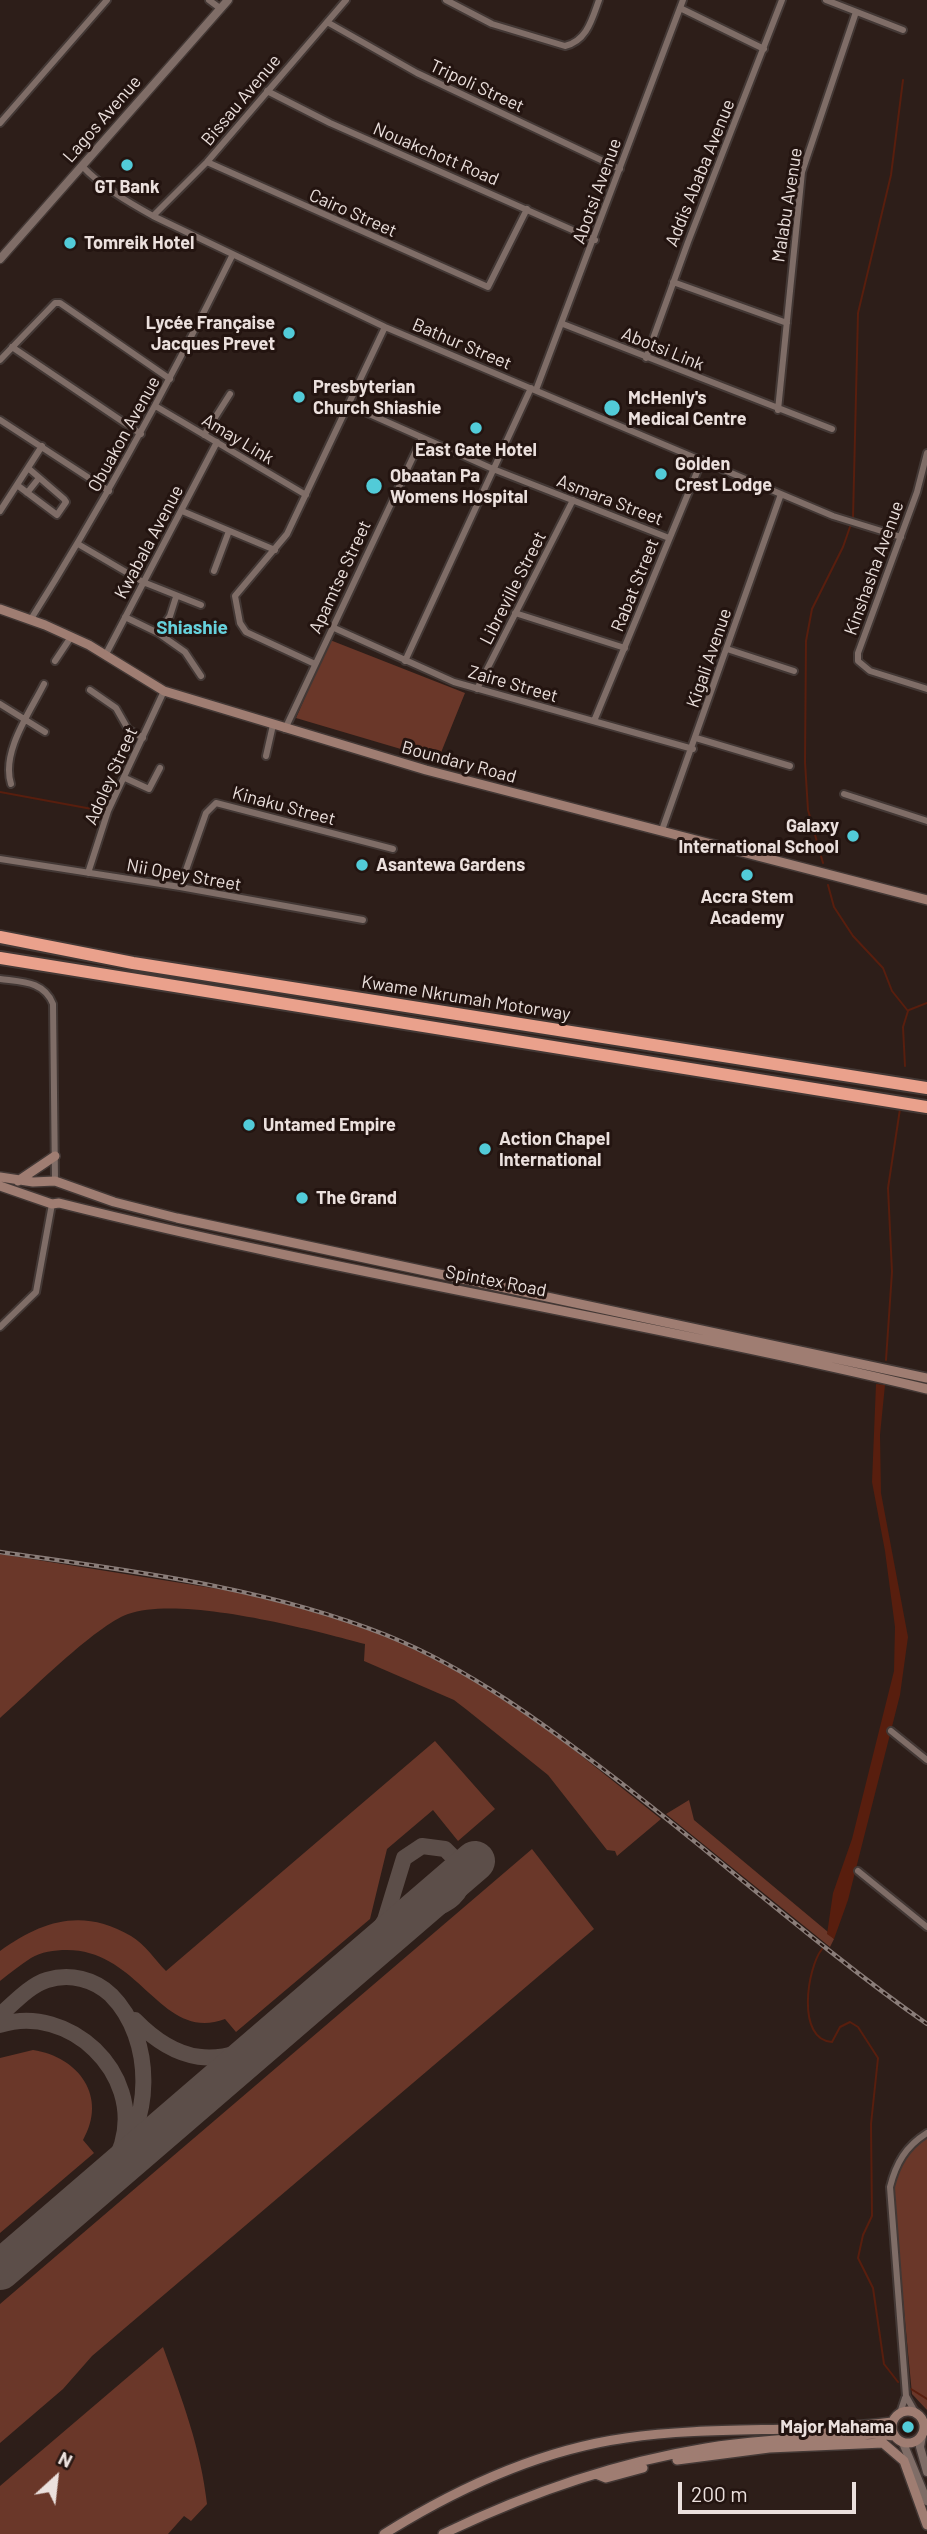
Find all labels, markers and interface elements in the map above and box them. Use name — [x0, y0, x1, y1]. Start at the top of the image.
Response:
street label: Bissau Avenue — [197, 50, 285, 150]
street label: Tripoli Street — [426, 55, 528, 117]
street label: Lagos Avenue — [58, 71, 146, 167]
street label: Addis Ababa Avenue — [661, 96, 739, 250]
street label: Nouakchott Road — [370, 118, 502, 190]
street label: Abotsi Avenue — [568, 135, 626, 247]
street label: Malabu Avenue — [767, 146, 807, 264]
marker: GT Bank — [119, 157, 135, 173]
place label: GT Bank — [94, 176, 160, 198]
street label: Cairo Street — [306, 184, 400, 242]
place label: Tomreik Hotel — [84, 232, 194, 254]
marker: Tomreik Hotel — [62, 235, 78, 251]
place label: Lycée Française Jacques Prevet — [146, 312, 275, 354]
street label: Bathur Street — [409, 313, 515, 375]
street label: Abotsi Link — [619, 323, 707, 375]
marker: Lycée Française Jacques Prevet — [281, 325, 297, 341]
street label: Obuakon Avenue — [83, 372, 165, 496]
place label: Presbyterian Church Shiashie — [313, 376, 441, 418]
place label: McHenly's Medical Centre — [628, 387, 747, 430]
marker: Presbyterian Church Shiashie — [291, 389, 307, 405]
marker: McHenly's Medical Centre — [602, 398, 622, 418]
street label: Amay Link — [198, 409, 278, 469]
marker: East Gate Hotel — [468, 420, 484, 436]
place label: East Gate Hotel — [415, 439, 537, 461]
place label: Golden Crest Lodge — [675, 453, 772, 496]
place label: Obaatan Pa Womens Hospital — [390, 465, 528, 508]
marker: Golden Crest Lodge — [653, 466, 669, 482]
street label: Asmara Street — [554, 470, 666, 530]
marker: Obaatan Pa Womens Hospital — [364, 476, 384, 496]
street label: Kwabala Avenue — [110, 481, 188, 603]
street label: Kinshasha Avenue — [840, 498, 908, 638]
street label: Apamtse Street — [304, 517, 376, 637]
street label: Libreville Street — [475, 528, 551, 648]
street label: Rabat Street — [607, 535, 663, 635]
street label: Kigali Avenue — [682, 605, 736, 711]
district label: Shiashie — [156, 617, 228, 639]
street label: Zaire Street — [466, 661, 560, 707]
street label: Adoley Street — [80, 724, 142, 828]
street label: Boundary Road — [399, 736, 519, 788]
street label: Kinaku Street — [230, 782, 338, 830]
place label: Galaxy International School — [678, 815, 839, 858]
marker: Galaxy International School — [845, 828, 861, 844]
street label: Nii Opey Street — [125, 854, 243, 896]
place label: Asantewa Gardens — [376, 854, 525, 876]
marker: Asantewa Gardens — [354, 857, 370, 873]
marker: Accra Stem Academy — [739, 867, 755, 883]
place label: Accra Stem Academy — [700, 886, 794, 928]
street label: Kwame Nkrumah Motorway — [360, 971, 572, 1025]
place label: Untamed Empire — [263, 1114, 396, 1136]
marker: Untamed Empire — [241, 1117, 257, 1133]
place label: Action Chapel International — [499, 1128, 610, 1170]
marker: Action Chapel International — [477, 1141, 493, 1157]
place label: The Grand — [316, 1187, 397, 1209]
marker: The Grand — [294, 1190, 310, 1206]
street label: Spintex Road — [444, 1261, 548, 1301]
place label: Major Mahama — [780, 2416, 894, 2438]
marker: Major Mahama — [900, 2419, 916, 2435]
north arrow — [21, 2443, 91, 2513]
text: N — [55, 2446, 77, 2472]
scale bar — [682, 2468, 860, 2512]
text: 200 m — [691, 2481, 748, 2506]

